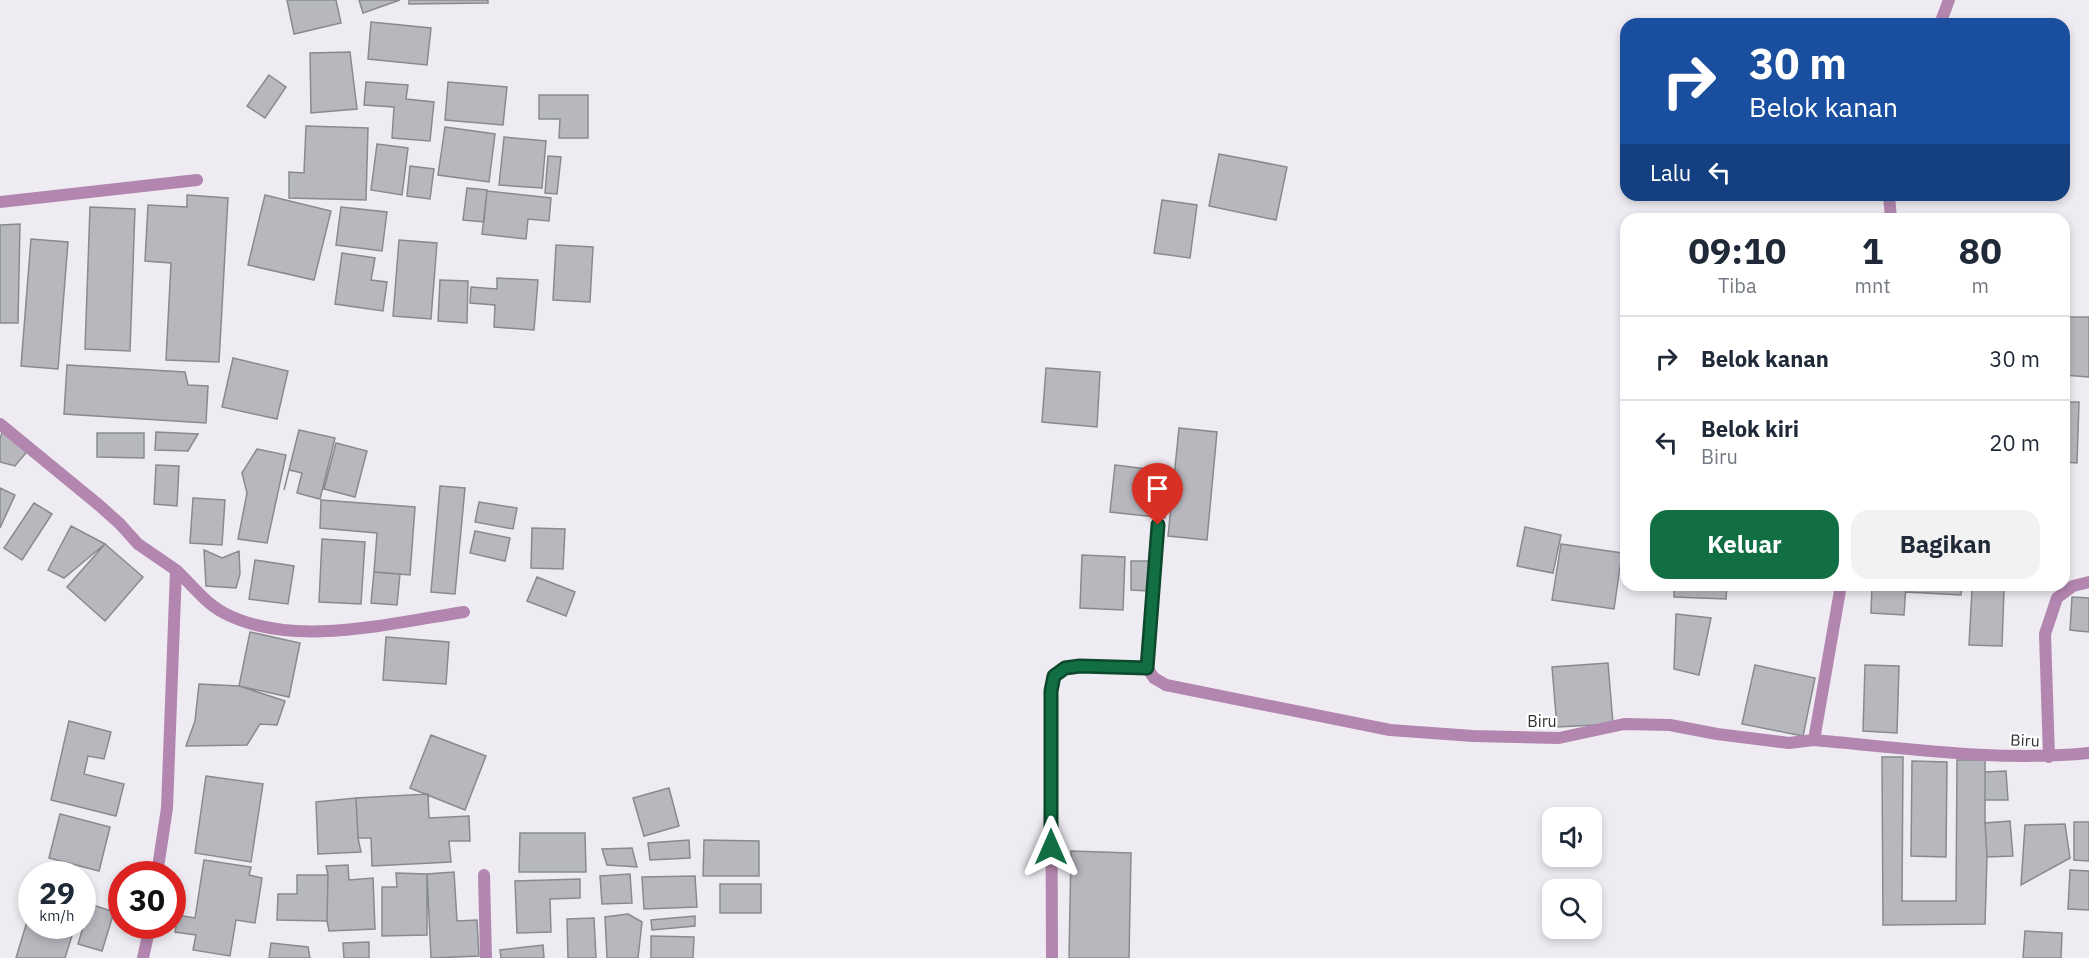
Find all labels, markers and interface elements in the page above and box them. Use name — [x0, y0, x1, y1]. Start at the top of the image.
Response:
text: 30 m — [1749, 36, 1847, 91]
icon: right — [1650, 42, 1728, 120]
text: Belok kanan — [1749, 89, 1898, 124]
icon: left — [1703, 156, 1736, 189]
text: Lalu — [1650, 158, 1691, 187]
text: 09:10 — [1688, 227, 1786, 274]
text: 1 — [1862, 227, 1883, 274]
text: 80 — [1959, 227, 2002, 274]
text: Tiba — [1718, 272, 1757, 299]
text: mnt — [1855, 272, 1890, 299]
text: m — [1971, 272, 1989, 299]
icon: right — [1650, 342, 1683, 375]
text: Belok kanan — [1701, 344, 1829, 373]
text: 30 m — [1989, 344, 2040, 373]
text: Belok kiri — [1701, 414, 1799, 443]
icon: left — [1650, 426, 1683, 459]
text: 20 m — [1989, 428, 2040, 457]
text: Biru — [1701, 443, 1738, 470]
pin — [1132, 463, 1183, 525]
icon: arrive — [1141, 472, 1174, 505]
button: Keluar — [1650, 510, 1839, 579]
button: Bagikan — [1851, 510, 2040, 579]
street label: Biru — [1527, 711, 1557, 731]
street label: Biru — [2010, 729, 2040, 751]
map controls — [1542, 807, 1602, 939]
button: sound — [1542, 807, 1602, 867]
position arrow — [1019, 815, 1083, 879]
speed limit sign: 30 — [108, 861, 186, 939]
text: 29 — [39, 873, 75, 912]
button: search — [1542, 879, 1602, 939]
text: km/h — [39, 906, 75, 925]

